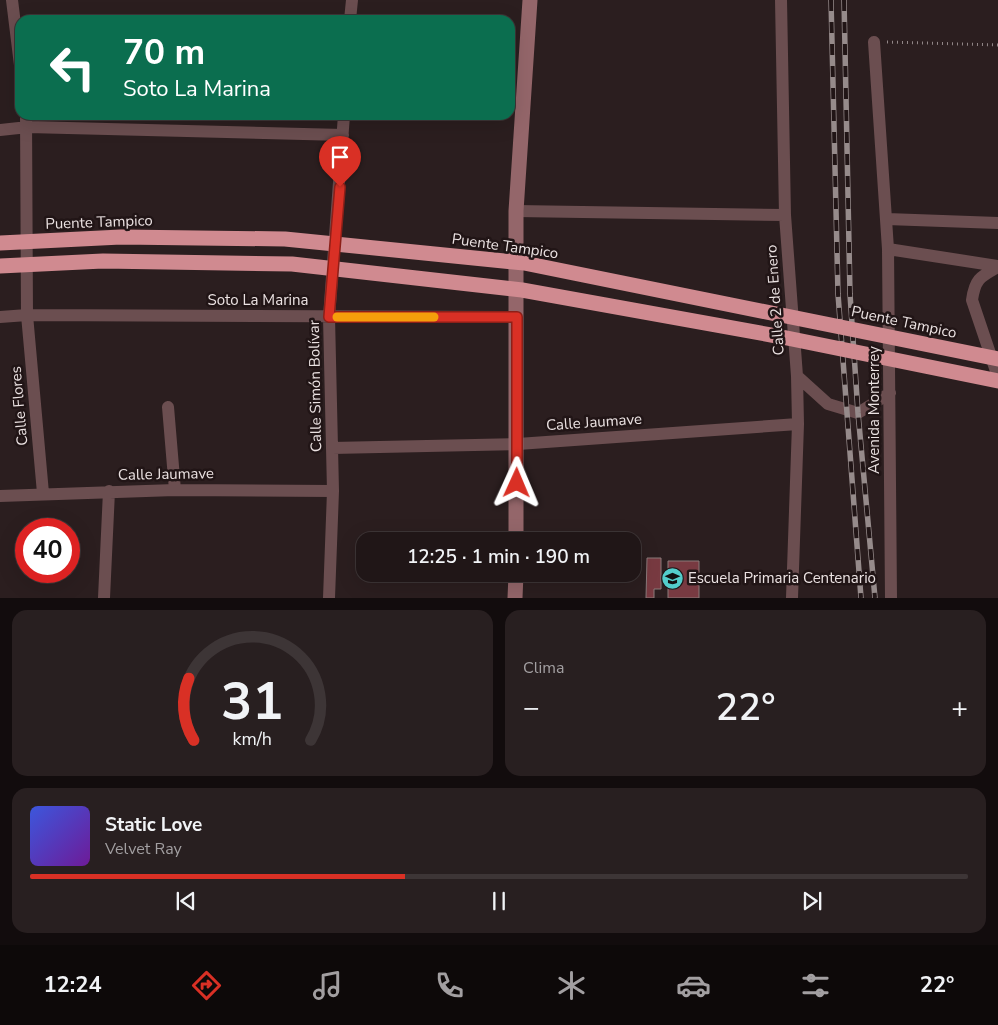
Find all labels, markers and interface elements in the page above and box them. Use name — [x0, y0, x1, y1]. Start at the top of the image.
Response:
text: 70 m — [123, 29, 205, 76]
icon: left — [40, 35, 105, 100]
text: Soto La Marina — [123, 74, 271, 104]
pin — [319, 136, 361, 187]
icon: arrive — [326, 143, 354, 171]
street label: Puente Tampico — [45, 210, 153, 234]
street label: Puente Tampico — [450, 229, 560, 263]
street label: Calle 2 de Enero — [761, 244, 789, 356]
street label: Soto La Marina — [208, 290, 308, 310]
street label: Puente Tampico — [849, 301, 959, 343]
street label: Calle Simón Bolívar — [304, 319, 326, 452]
street label: Avenida Monterrey — [864, 346, 884, 474]
street label: Calle Flores — [6, 365, 32, 447]
street label: Calle Jaumave — [545, 409, 643, 435]
position arrow — [490, 456, 542, 508]
street label: Calle Jaumave — [118, 463, 214, 485]
speed limit sign: 40 — [15, 518, 80, 583]
text: 12:25 · 1 min · 190 m — [407, 544, 590, 570]
school or university icon: Escuela Primaria Centenario — [660, 566, 684, 590]
place label: Escuela Primaria Centenario — [688, 568, 876, 588]
text: Clima — [523, 657, 564, 679]
text: 31 — [221, 666, 284, 737]
text: 22° — [716, 682, 775, 733]
text: − — [523, 689, 540, 727]
text: + — [951, 689, 968, 727]
text: km/h — [233, 727, 272, 751]
text: Static Love — [105, 812, 202, 838]
text: Velvet Ray — [105, 838, 182, 860]
icon: previous — [172, 887, 200, 915]
icon: pause — [485, 887, 513, 915]
icon: next — [798, 887, 826, 915]
icon: directions — [189, 968, 224, 1003]
icon: music — [310, 968, 345, 1003]
icon: phone — [432, 968, 467, 1003]
icon: climate — [554, 968, 589, 1003]
icon: car — [676, 968, 711, 1003]
icon: filters — [798, 968, 833, 1003]
text: 12:24 — [43, 970, 102, 1000]
text: 22° — [920, 970, 954, 1000]

